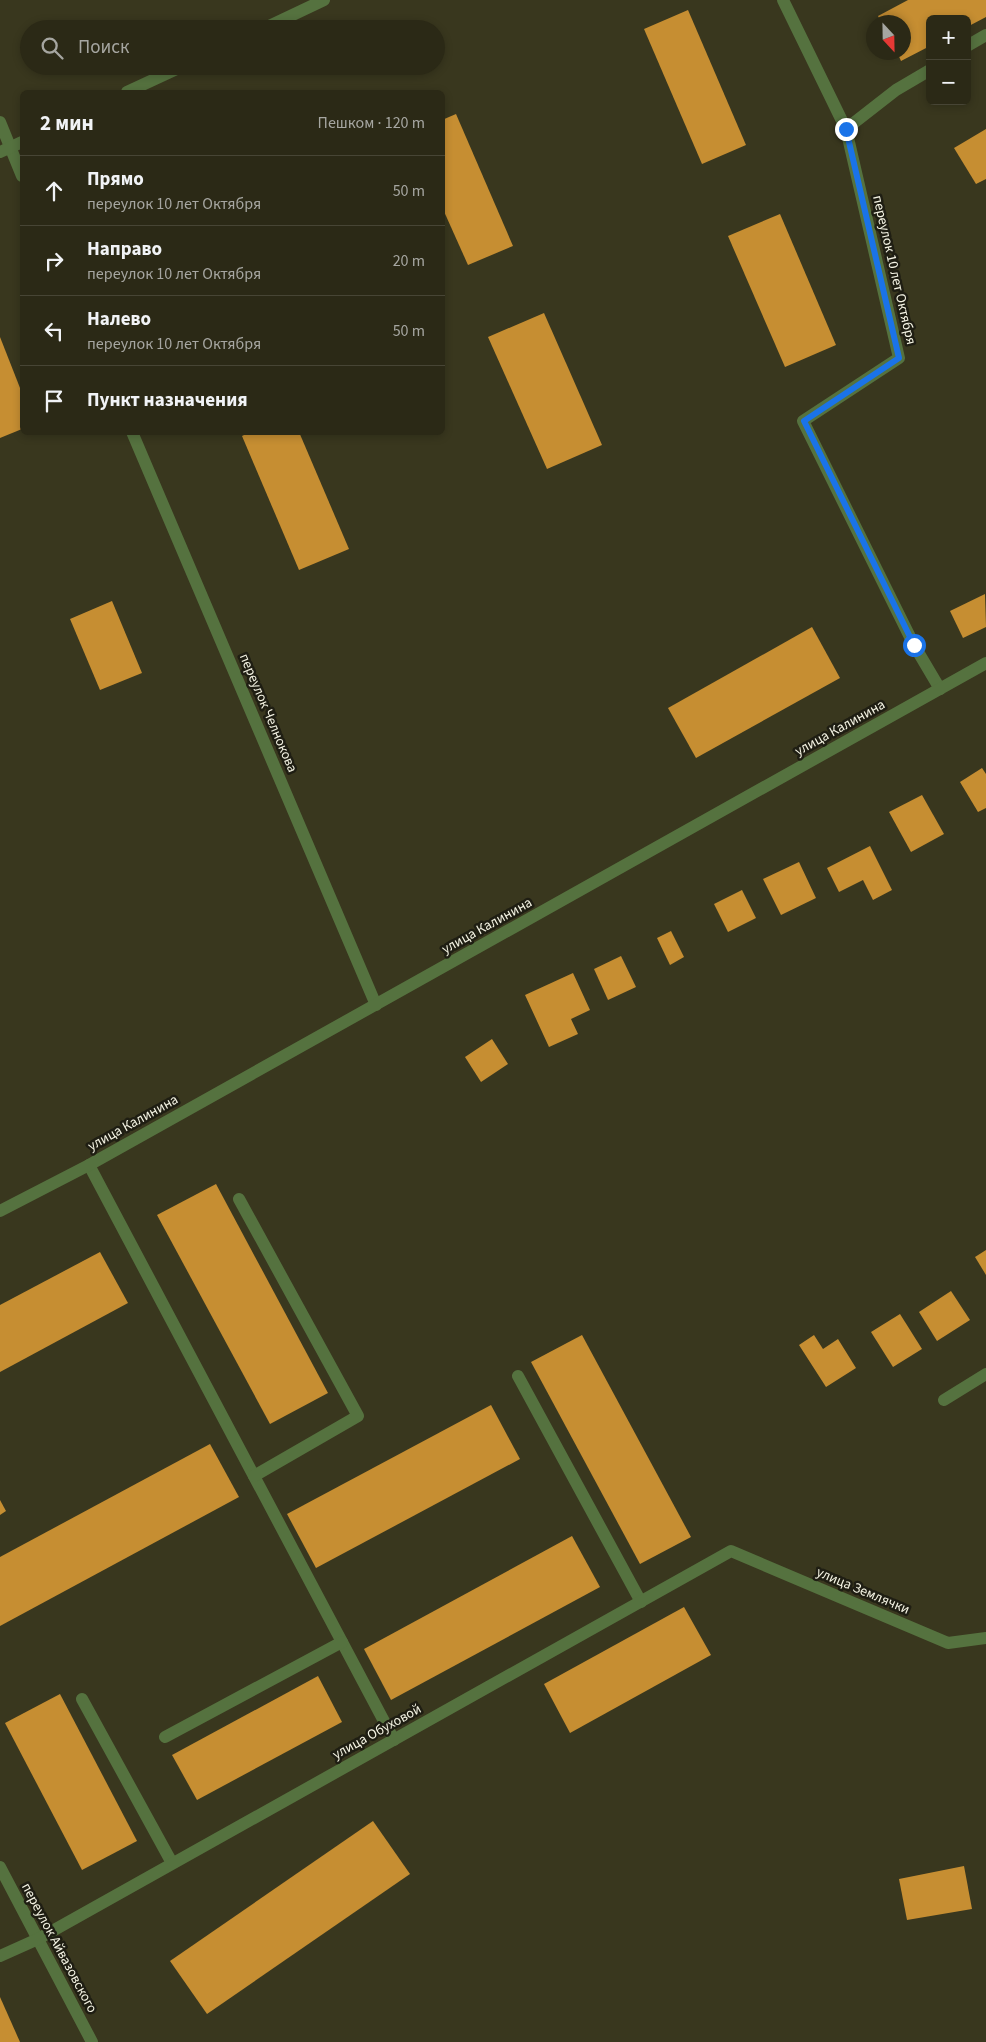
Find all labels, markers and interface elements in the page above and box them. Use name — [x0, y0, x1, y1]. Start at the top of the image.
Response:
north arrow — [866, 15, 911, 60]
map controls — [926, 15, 971, 105]
button: + — [926, 15, 971, 60]
search box — [20, 20, 445, 75]
icon: search — [38, 34, 66, 62]
text: Поиск — [78, 34, 129, 61]
button: − — [926, 60, 971, 105]
text: 2 мин — [40, 108, 94, 138]
text: Пешком · 120 m — [318, 112, 425, 134]
route end — [835, 118, 858, 141]
text: Прямо — [87, 166, 144, 193]
icon: ahead — [40, 177, 68, 205]
text: 50 m — [393, 180, 425, 202]
text: переулок 10 лет Октября — [87, 193, 261, 215]
street label: переулок 10 лет Октября — [867, 193, 921, 347]
text: Направо — [87, 236, 162, 263]
icon: right — [40, 247, 68, 275]
text: 20 m — [393, 250, 425, 272]
text: переулок 10 лет Октября — [87, 263, 261, 285]
text: Налево — [87, 306, 151, 333]
icon: left — [40, 317, 68, 345]
text: 50 m — [393, 320, 425, 342]
text: переулок 10 лет Октября — [87, 333, 261, 355]
icon: arrive — [40, 387, 68, 415]
text: Пункт назначения — [87, 387, 248, 414]
route start — [903, 634, 926, 657]
street label: переулок Челнокова — [234, 650, 302, 776]
street label: улица Калинина — [791, 695, 889, 761]
street label: улица Калинина — [438, 893, 536, 959]
street label: улица Калинина — [84, 1090, 182, 1156]
street label: улица Землячки — [813, 1562, 913, 1620]
street label: улица Обуховой — [329, 1699, 425, 1765]
street label: переулок Айвазовского — [16, 1879, 102, 2017]

